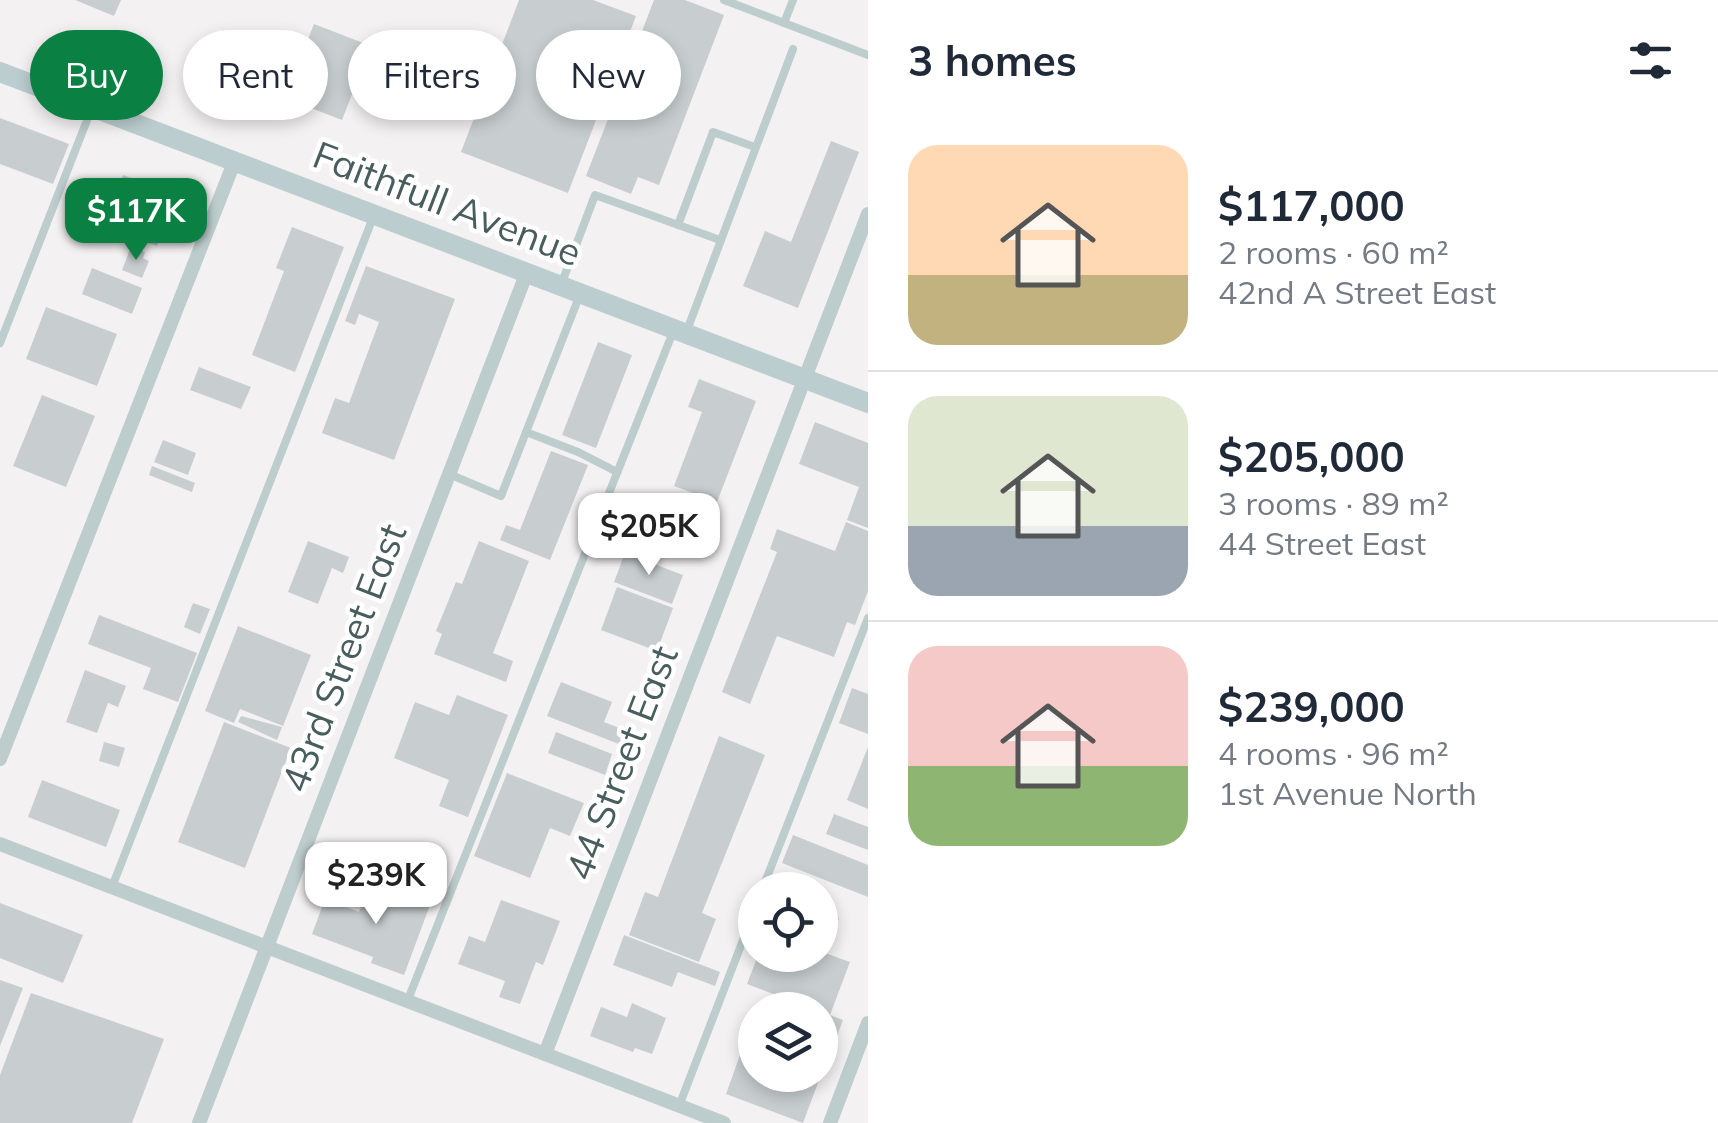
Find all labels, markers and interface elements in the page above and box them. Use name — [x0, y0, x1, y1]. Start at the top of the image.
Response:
chip: Buy — [30, 30, 163, 120]
chip: Rent — [183, 30, 328, 120]
chip: Filters — [348, 30, 516, 120]
chip: New — [536, 30, 681, 120]
icon: filters — [1623, 33, 1678, 88]
text: 3 homes — [908, 34, 1077, 87]
street label: Faithfull Avenue — [307, 130, 588, 276]
pin: $117K — [66, 178, 206, 263]
text: $117,000 — [1218, 179, 1405, 232]
icon: home — [988, 185, 1108, 305]
text: $117K — [87, 190, 185, 230]
text: 2 rooms · 60 m² — [1218, 232, 1449, 272]
text: 42nd A Street East — [1218, 272, 1496, 312]
text: $205,000 — [1218, 430, 1405, 483]
icon: home — [988, 436, 1108, 556]
text: 3 rooms · 89 m² — [1218, 483, 1449, 523]
pin: $205K — [579, 493, 719, 578]
text: $205K — [600, 505, 698, 545]
street label: 43rd Street East — [270, 517, 416, 799]
text: 44 Street East — [1218, 523, 1426, 563]
street label: 44 Street East — [554, 639, 688, 887]
text: $239,000 — [1218, 680, 1405, 733]
icon: home — [988, 686, 1108, 806]
text: 4 rooms · 96 m² — [1218, 733, 1449, 773]
text: 1st Avenue North — [1218, 773, 1477, 813]
pin: $239K — [306, 842, 446, 927]
text: $239K — [327, 854, 425, 894]
map controls — [738, 872, 838, 1092]
button: locate — [738, 872, 838, 972]
button: layers — [738, 992, 838, 1092]

